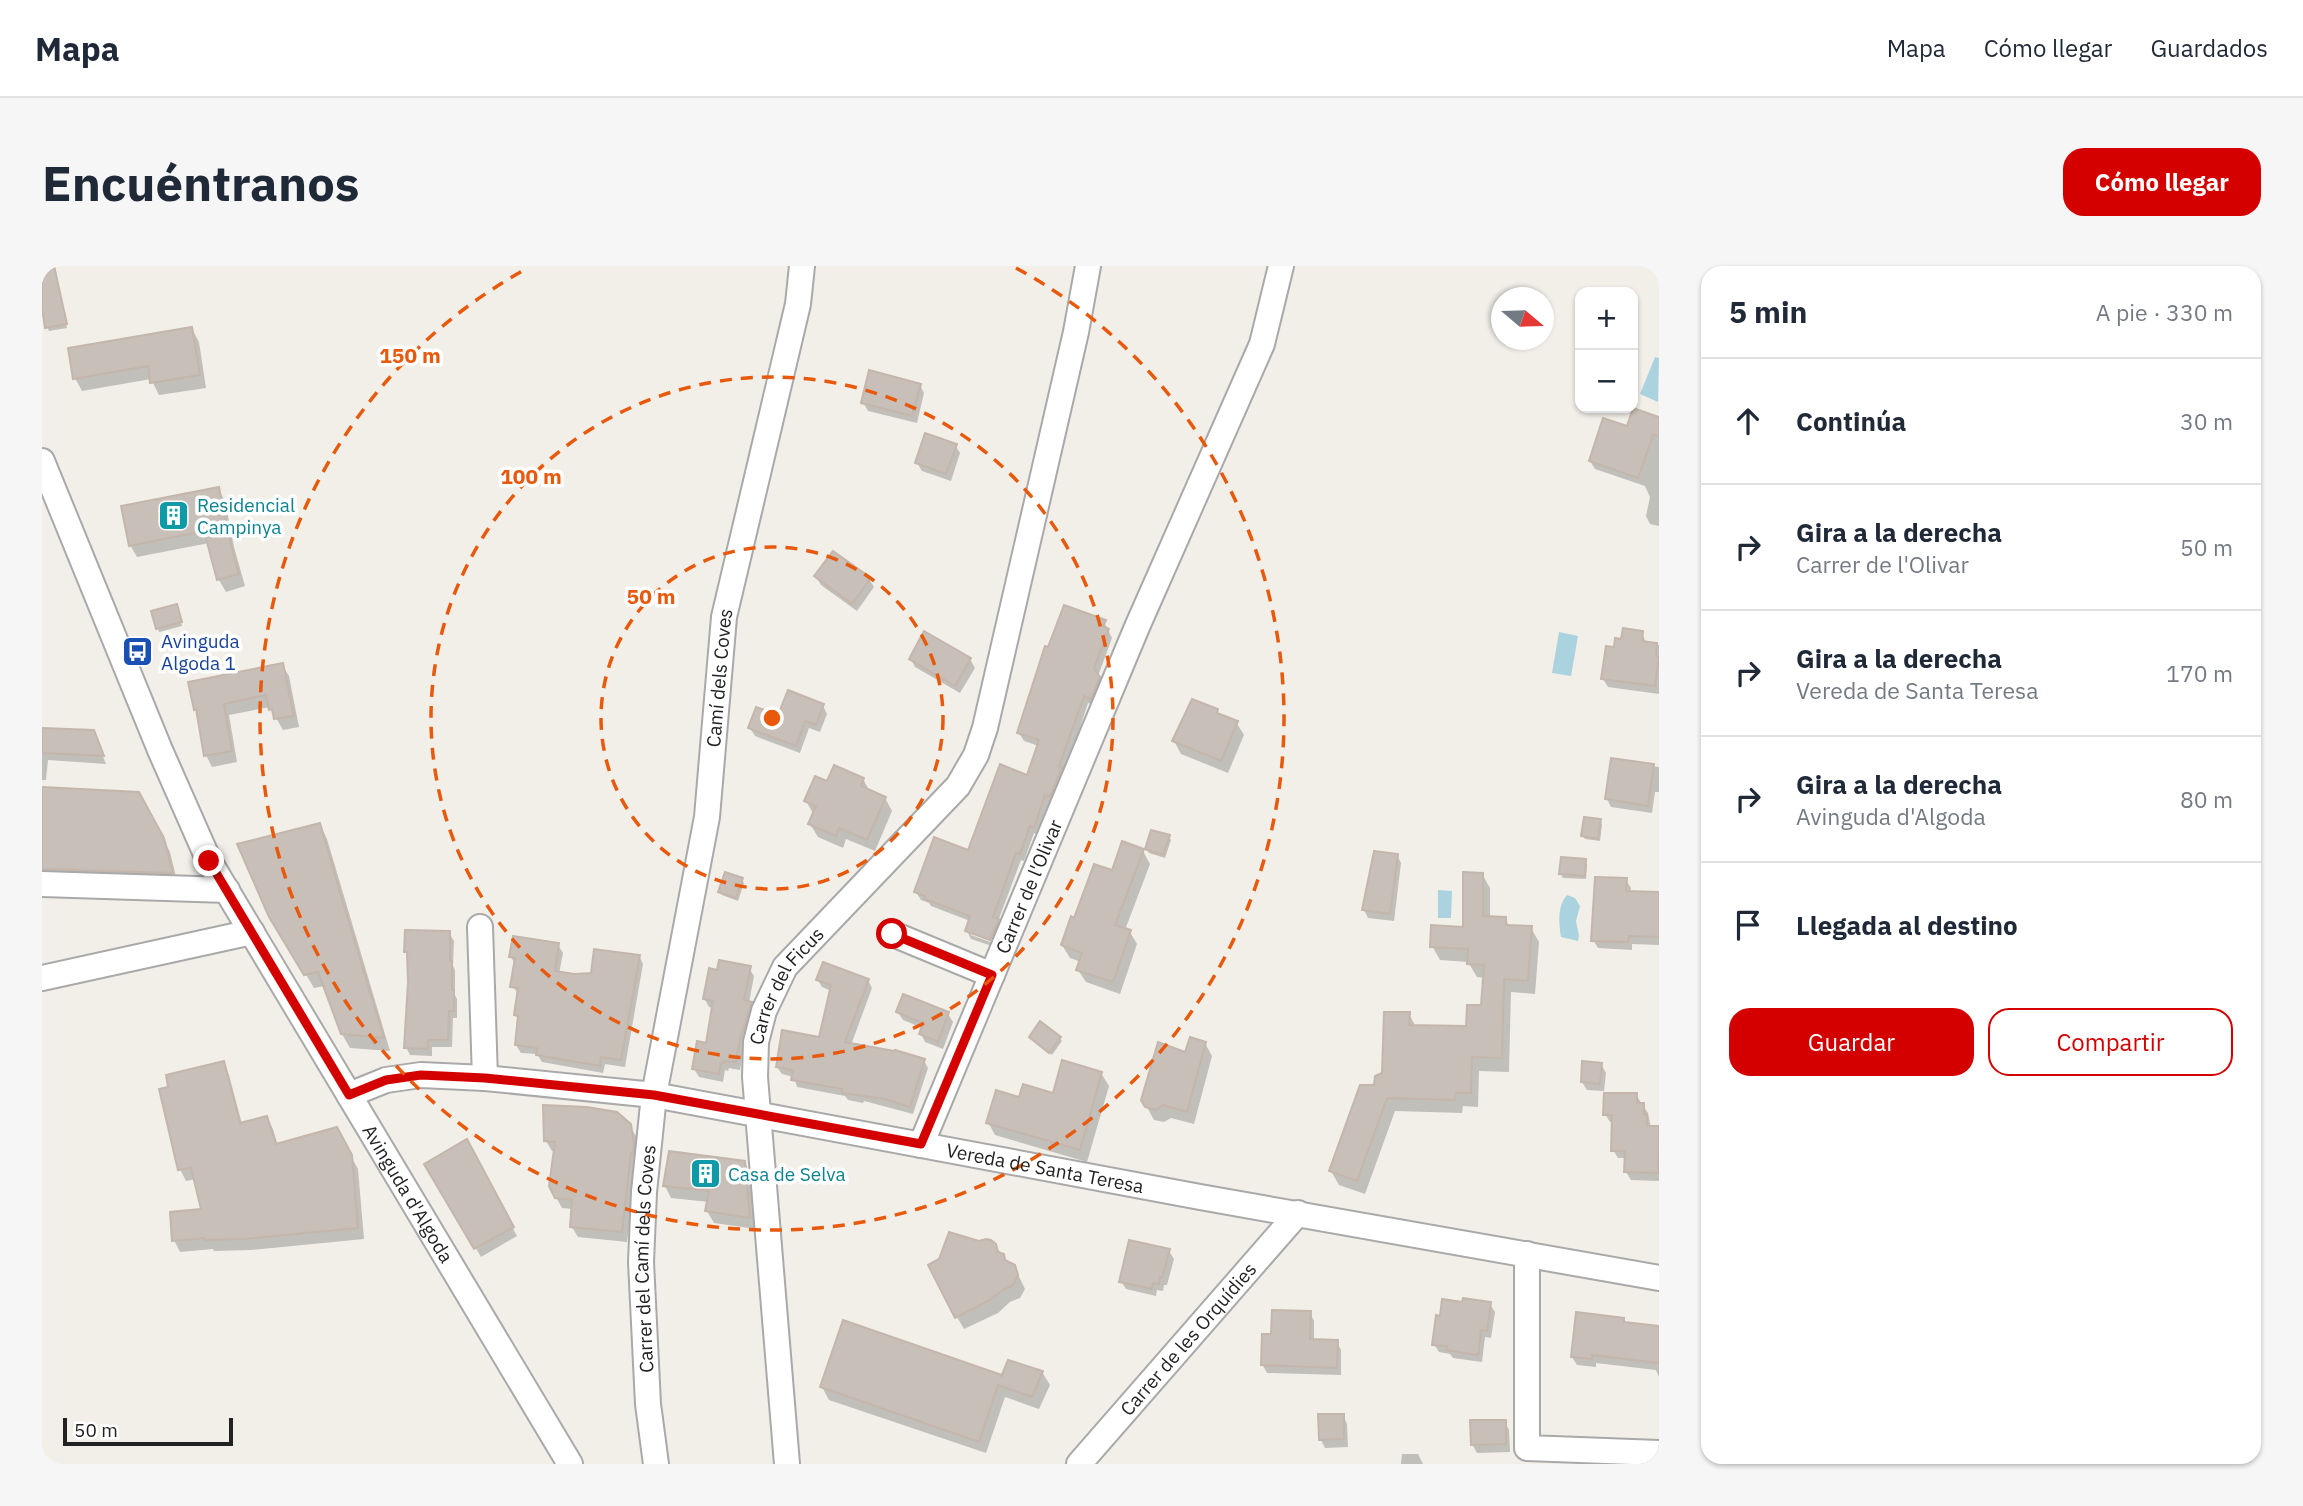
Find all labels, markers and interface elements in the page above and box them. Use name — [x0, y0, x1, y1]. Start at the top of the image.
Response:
text: Mapa — [35, 27, 120, 70]
text: Mapa — [1887, 32, 1946, 64]
text: Cómo llegar — [1984, 32, 2112, 64]
text: Guardados — [2150, 32, 2268, 64]
button: Cómo llegar — [2063, 148, 2261, 216]
text: Encuéntranos — [42, 151, 360, 214]
north arrow — [1491, 287, 1554, 350]
map controls — [1575, 287, 1638, 413]
button: + — [1575, 287, 1638, 350]
text: 5 min — [1729, 292, 1807, 331]
text: A pie · 330 m — [2096, 297, 2233, 327]
text: 150 m — [379, 341, 441, 369]
button: − — [1575, 350, 1638, 413]
icon: ahead — [1729, 402, 1767, 440]
text: Continúa — [1796, 404, 1906, 438]
text: 30 m — [2180, 406, 2233, 436]
text: 100 m — [500, 462, 562, 490]
place label: Residencial Campinya — [197, 493, 295, 539]
building icon: Residencial Campinya — [157, 499, 191, 533]
text: Gira a la derecha — [1796, 515, 2002, 549]
icon: right — [1729, 528, 1767, 566]
text: 50 m — [2180, 532, 2233, 562]
text: Carrer de l'Olivar — [1796, 549, 1969, 579]
text: 50 m — [627, 582, 675, 610]
street label: Camí dels Coves — [701, 606, 738, 748]
place label: Avinguda Algoda 1 — [161, 629, 240, 675]
bus stop icon: Avinguda Algoda 1 — [121, 635, 155, 669]
text: Gira a la derecha — [1796, 641, 2002, 675]
icon: right — [1729, 654, 1767, 692]
text: 170 m — [2166, 658, 2233, 688]
text: Vereda de Santa Teresa — [1796, 675, 2039, 705]
centre of rings — [760, 706, 784, 730]
text: Gira a la derecha — [1796, 767, 2002, 801]
icon: right — [1729, 780, 1767, 818]
text: 80 m — [2180, 784, 2233, 814]
text: Avinguda d'Algoda — [1796, 801, 1986, 831]
street label: Carrer de l'Olivar — [990, 816, 1067, 957]
route end — [193, 845, 224, 876]
icon: arrive — [1729, 906, 1767, 944]
text: Llegada al destino — [1796, 908, 2018, 942]
route start — [876, 918, 907, 949]
street label: Carrer del Ficus — [744, 922, 829, 1047]
button: Guardar — [1729, 1008, 1974, 1076]
button: Compartir — [1988, 1008, 2233, 1076]
street label: Avinguda d'Algoda — [357, 1120, 459, 1267]
street label: Vereda de Santa Teresa — [944, 1138, 1146, 1198]
street label: Carrer del Camí dels Coves — [629, 1144, 661, 1373]
building icon: Casa de Selva — [688, 1157, 722, 1191]
place label: Casa de Selva — [728, 1162, 846, 1186]
street label: Carrer de les Orquídies — [1115, 1257, 1261, 1420]
scale bar — [63, 1415, 233, 1447]
text: 50 m — [74, 1418, 118, 1442]

